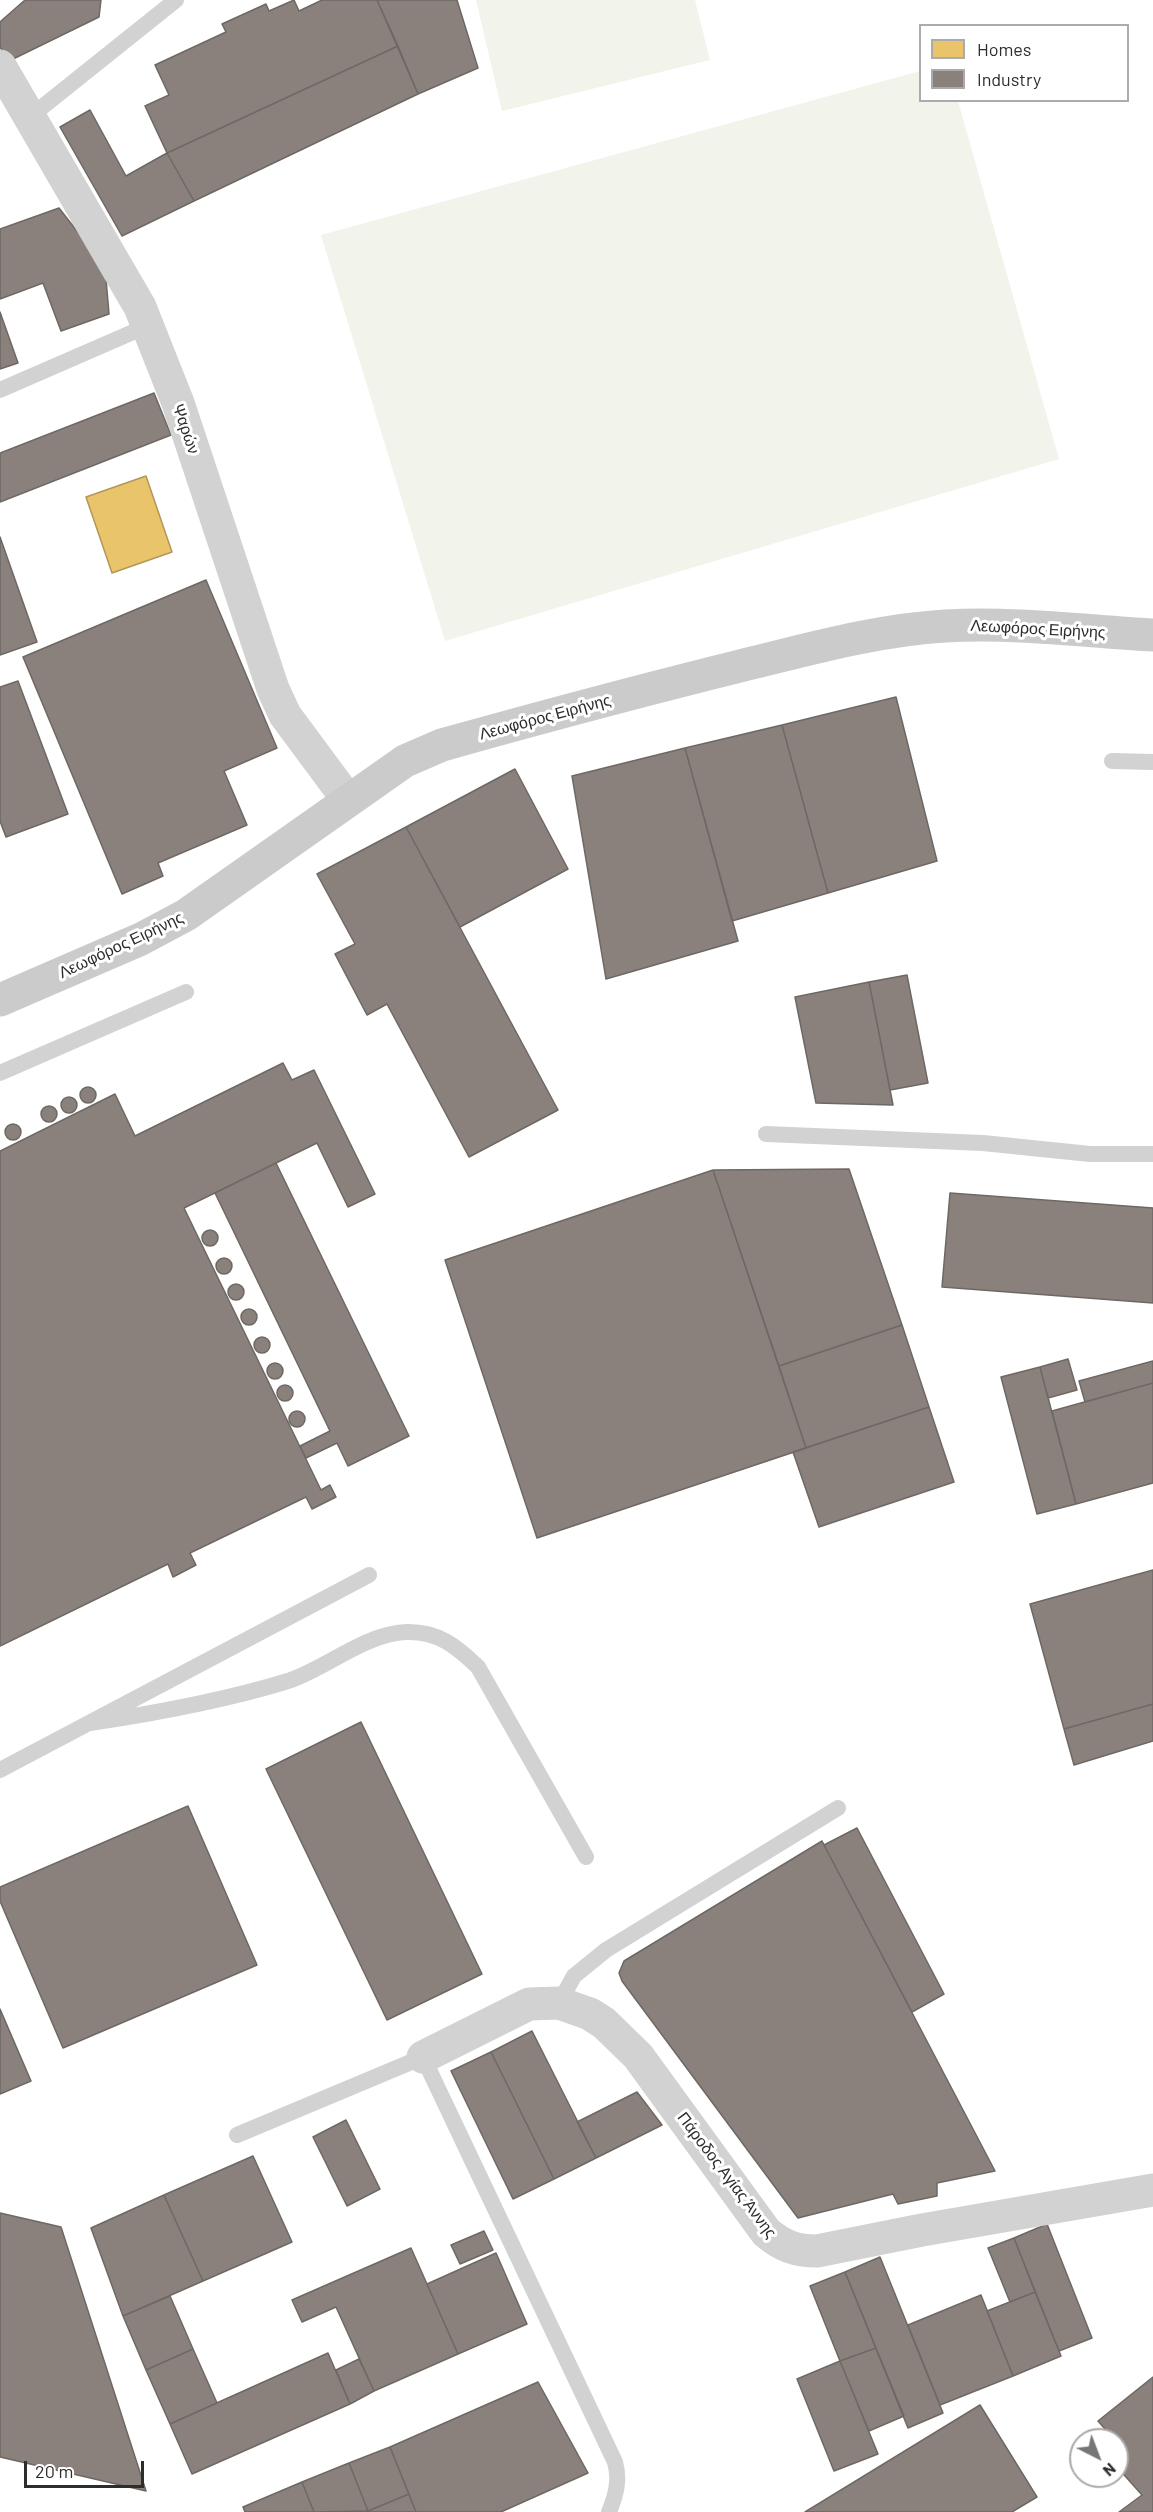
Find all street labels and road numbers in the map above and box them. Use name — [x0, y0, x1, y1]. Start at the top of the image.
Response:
street label: Ψαρών — [169, 401, 203, 457]
street label: Λεωφόρος Ειρήνης — [970, 616, 1106, 642]
street label: Λεωφόρος Ειρήνης — [477, 690, 613, 744]
street label: Λεωφόρος Ειρήνης — [56, 908, 186, 982]
street label: Πάροδος Αγίας Άννης — [673, 2108, 781, 2242]

